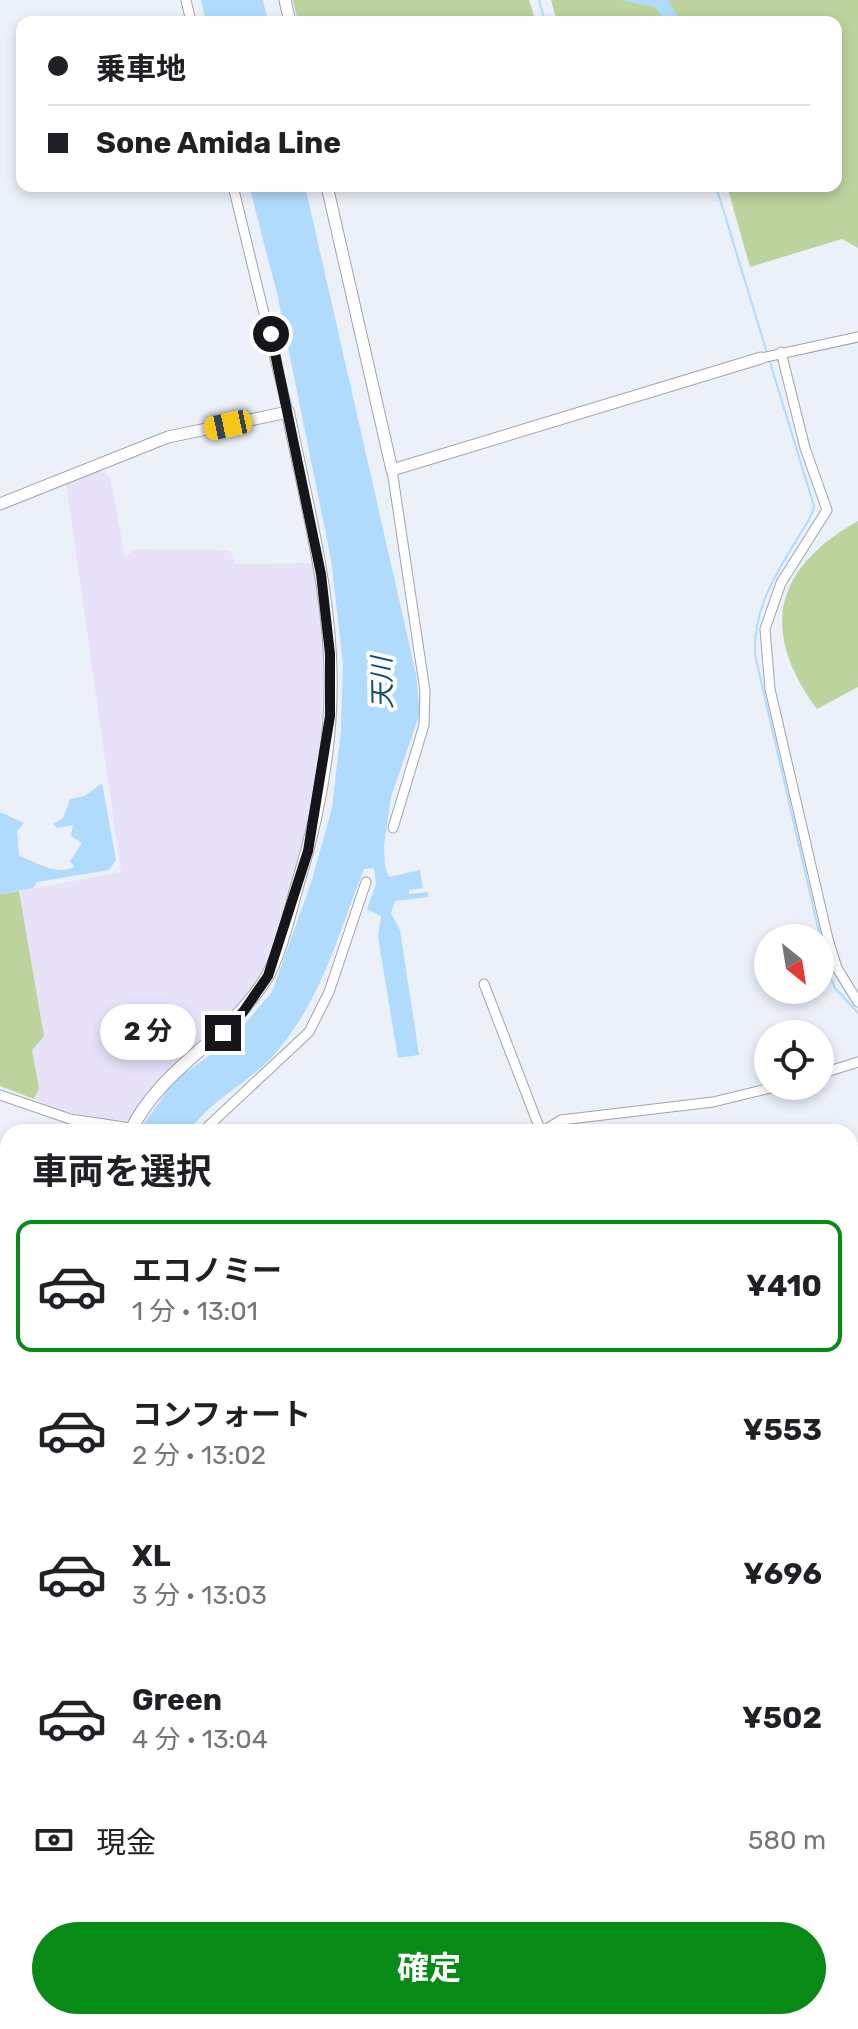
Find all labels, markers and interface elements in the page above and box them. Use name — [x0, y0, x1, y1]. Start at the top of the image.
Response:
text: 乗車地 — [96, 51, 186, 87]
text: Sone Amida Line — [96, 125, 341, 161]
route start — [253, 316, 289, 352]
car — [202, 408, 254, 442]
water label: 天川 — [366, 654, 398, 709]
north arrow — [754, 924, 834, 1004]
map controls — [754, 924, 834, 1100]
callout: 2 分 — [99, 1005, 195, 1061]
route end — [205, 1015, 241, 1051]
text: 2 分 — [124, 1016, 172, 1047]
button: locate — [754, 1020, 834, 1100]
text: 車両を選択 — [32, 1150, 212, 1193]
icon: car — [36, 1250, 108, 1322]
text: エコノミー — [132, 1253, 282, 1289]
text: ¥410 — [746, 1268, 822, 1304]
text: 1 分 · 13:01 — [132, 1296, 258, 1327]
icon: car — [36, 1394, 108, 1466]
text: コンフォート — [132, 1397, 311, 1433]
text: ¥553 — [743, 1412, 822, 1448]
text: 2 分 · 13:02 — [132, 1440, 266, 1471]
icon: car — [36, 1538, 108, 1610]
text: XL — [132, 1538, 171, 1574]
text: ¥696 — [743, 1556, 822, 1592]
text: 3 分 · 13:03 — [132, 1580, 267, 1611]
icon: car — [36, 1682, 108, 1754]
text: Green — [132, 1682, 222, 1718]
text: ¥502 — [742, 1700, 822, 1736]
text: 4 分 · 13:04 — [132, 1724, 268, 1755]
icon: cash — [32, 1818, 76, 1862]
text: 現金 — [96, 1825, 156, 1861]
text: 580 m — [748, 1825, 826, 1856]
button: 確定 — [32, 1922, 826, 2014]

